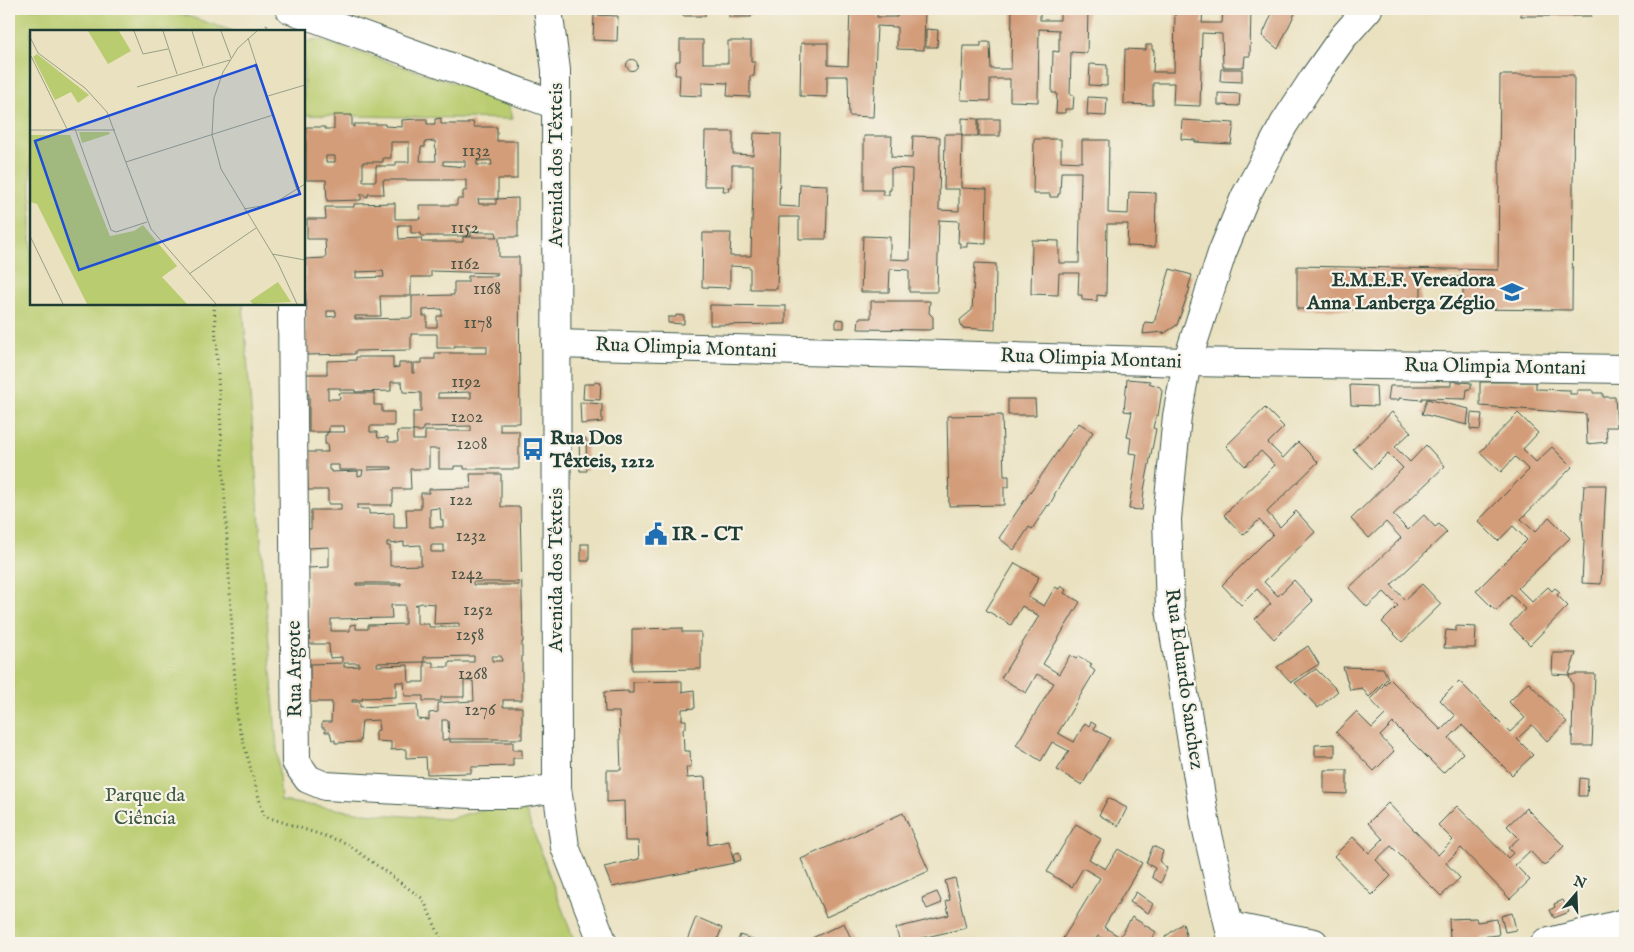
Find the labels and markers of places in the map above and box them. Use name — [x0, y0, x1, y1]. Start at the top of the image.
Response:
place label: E.M.E.F. Vereadora Anna Lanberga Zéglio — [1306, 268, 1495, 316]
school or university icon: E.M.E.F. Vereadora Anna Lanberga Zéglio — [1499, 279, 1525, 305]
place label: Rua Dos Têxteis, 1212 — [549, 426, 655, 474]
bus stop icon: Rua Dos Têxteis, 1212 — [520, 436, 546, 462]
public building icon: IR - CT — [643, 521, 669, 547]
place label: IR - CT — [672, 522, 743, 547]

